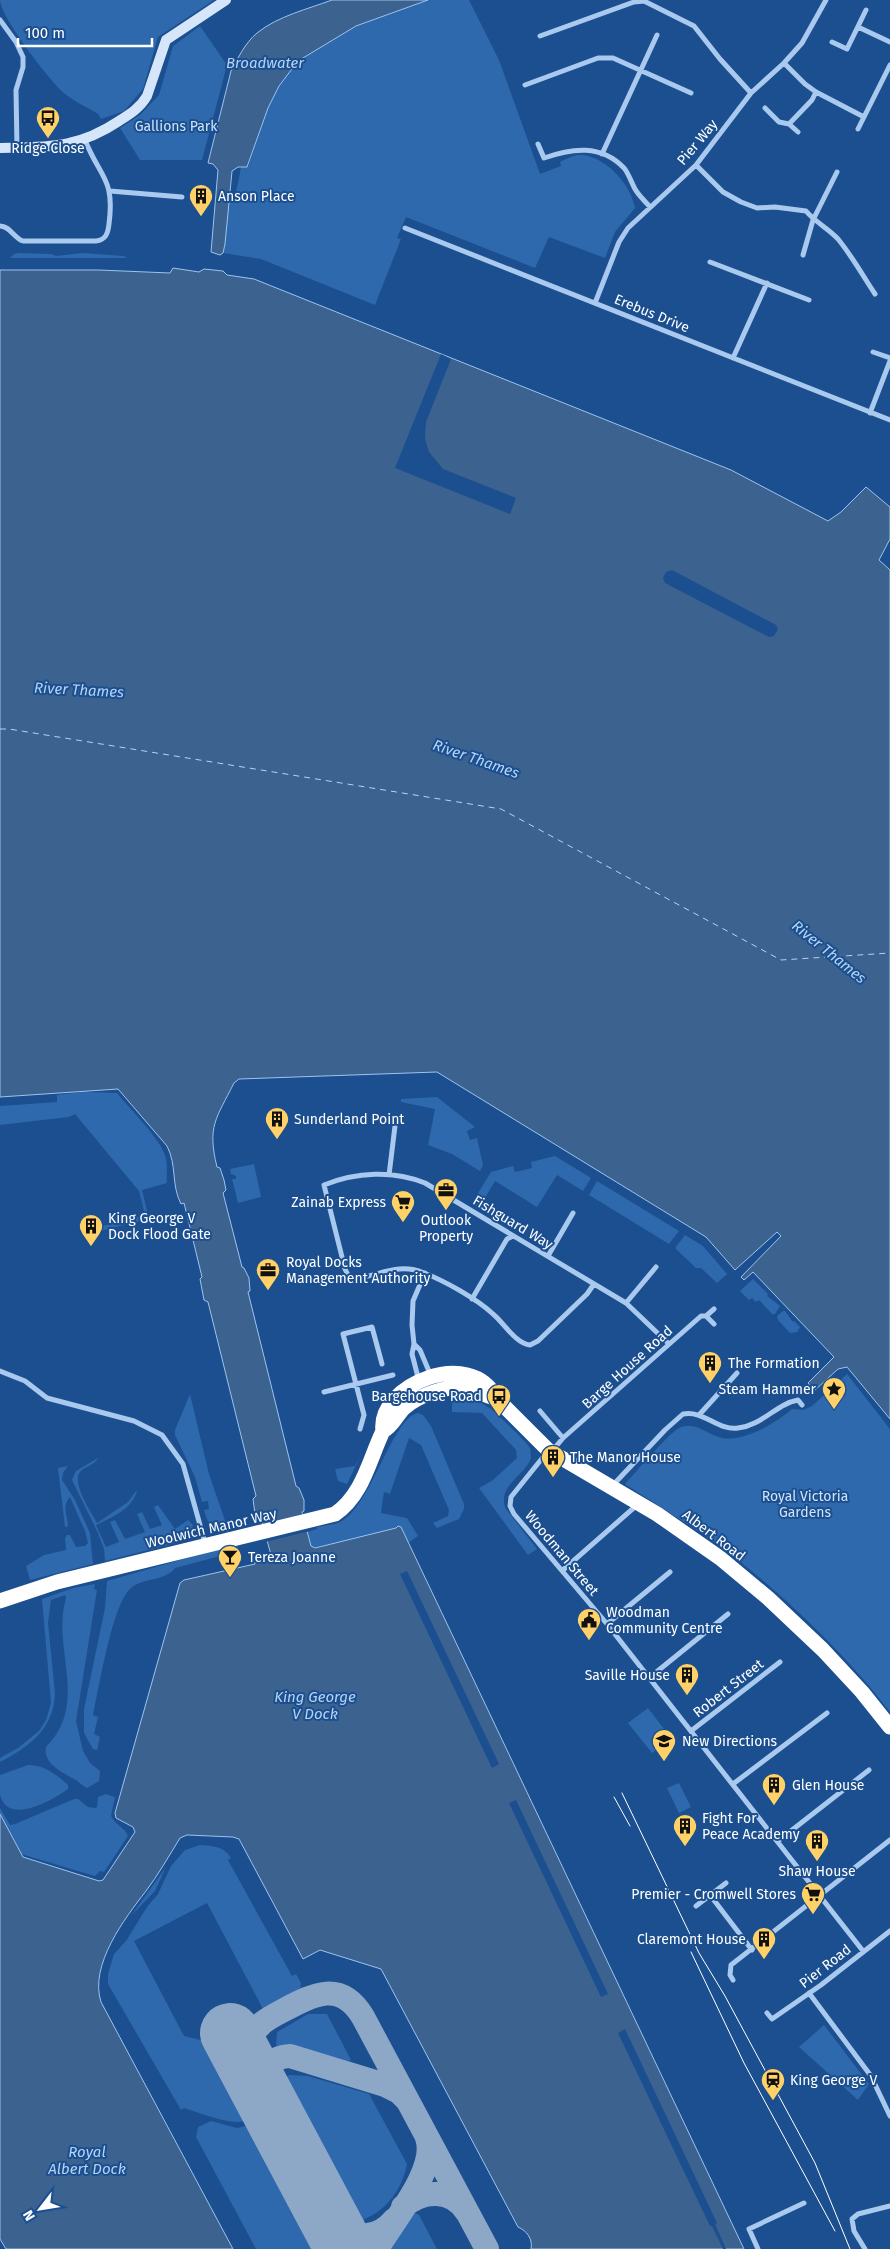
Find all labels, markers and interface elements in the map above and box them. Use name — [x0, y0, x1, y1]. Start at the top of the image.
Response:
scale bar — [18, 15, 151, 47]
text: 100 m — [25, 24, 65, 42]
water label: Broadwater — [226, 54, 305, 72]
bus stop icon: Ridge Close — [35, 105, 61, 139]
street label: Pier Way — [673, 116, 721, 169]
park label: Gallions Park — [135, 118, 218, 135]
place label: Ridge Close — [11, 140, 85, 157]
building icon: Anson Place — [188, 183, 214, 217]
place label: Anson Place — [218, 188, 295, 205]
street label: Erebus Drive — [612, 291, 692, 336]
water label: River Thames — [34, 679, 125, 701]
water label: River Thames — [430, 736, 522, 782]
water label: River Thames — [788, 917, 870, 987]
building icon: Sunderland Point — [264, 1106, 290, 1140]
place label: Sunderland Point — [294, 1111, 405, 1128]
office icon: Outlook Property — [433, 1177, 459, 1211]
supermarket icon: Zainab Express — [390, 1189, 416, 1223]
street label: Fishguard Way — [470, 1192, 556, 1253]
place label: Zainab Express — [291, 1194, 386, 1211]
place label: King George V Dock Flood Gate — [108, 1210, 211, 1243]
place label: Outlook Property — [419, 1212, 473, 1245]
building icon: King George V Dock Flood Gate — [78, 1213, 104, 1247]
place label: Royal Docks Management Authority — [286, 1254, 430, 1287]
office icon: Royal Docks Management Authority — [255, 1257, 281, 1291]
street label: Barge House Road — [579, 1322, 676, 1412]
building icon: The Formation — [697, 1350, 723, 1384]
place label: The Formation — [728, 1355, 820, 1372]
place icon: Steam Hammer — [821, 1376, 847, 1410]
place label: Steam Hammer — [719, 1381, 817, 1398]
bus stop icon: Bargehouse Road — [486, 1383, 512, 1417]
place label: Bargehouse Road — [371, 1388, 482, 1405]
building icon: The Manor House — [540, 1444, 566, 1478]
place label: The Manor House — [570, 1449, 681, 1466]
park label: Royal Victoria Gardens — [762, 1488, 848, 1521]
street label: Woolwich Manor Way — [144, 1505, 278, 1552]
street label: Albert Road — [679, 1506, 749, 1565]
street label: Woodman Street — [521, 1507, 603, 1600]
bar icon: Tereza Joanne — [217, 1544, 243, 1578]
place label: Tereza Joanne — [248, 1549, 336, 1566]
place label: Woodman Community Centre — [606, 1604, 723, 1637]
public building icon: Woodman Community Centre — [576, 1607, 602, 1641]
street label: Robert Street — [690, 1655, 768, 1721]
building icon: Saville House — [674, 1662, 700, 1696]
place label: Saville House — [585, 1667, 670, 1684]
water label: King George V Dock — [274, 1688, 356, 1723]
school or university icon: New Directions — [651, 1728, 677, 1762]
place label: New Directions — [682, 1733, 778, 1750]
building icon: Glen House — [761, 1772, 787, 1806]
place label: Glen House — [792, 1777, 864, 1794]
place label: Fight For Peace Academy — [702, 1810, 800, 1843]
building icon: Fight For Peace Academy — [672, 1813, 698, 1847]
building icon: Shaw House — [804, 1828, 830, 1862]
place label: Shaw House — [778, 1863, 856, 1880]
supermarket icon: Premier - Cromwell Stores — [800, 1881, 826, 1915]
place label: Premier - Cromwell Stores — [631, 1886, 796, 1903]
building icon: Claremont House — [751, 1926, 777, 1960]
place label: Claremont House — [637, 1931, 746, 1948]
street label: Pier Road — [796, 1941, 855, 1992]
station icon: King George V — [760, 2067, 786, 2101]
place label: King George V — [790, 2072, 878, 2089]
water label: Royal Albert Dock — [47, 2143, 126, 2178]
north arrow — [15, 2184, 65, 2234]
text: N — [20, 2207, 39, 2224]

